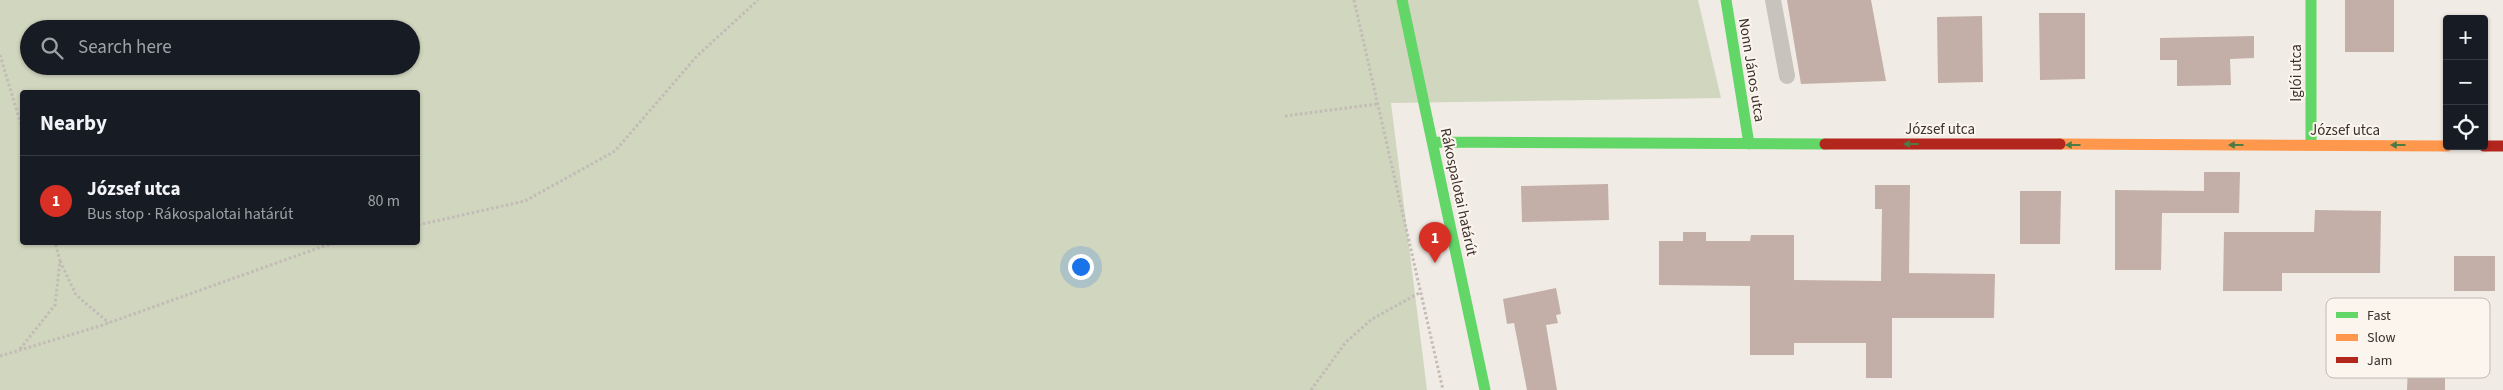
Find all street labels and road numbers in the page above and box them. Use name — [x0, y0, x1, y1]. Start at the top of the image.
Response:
street label: Nonn János utca — [1733, 17, 1770, 124]
street label: Iglói utca — [2286, 44, 2307, 102]
street label: József utca — [1905, 119, 1975, 140]
street label: József utca — [2310, 120, 2380, 141]
street label: Rákospalotai határút — [1435, 126, 1482, 258]

